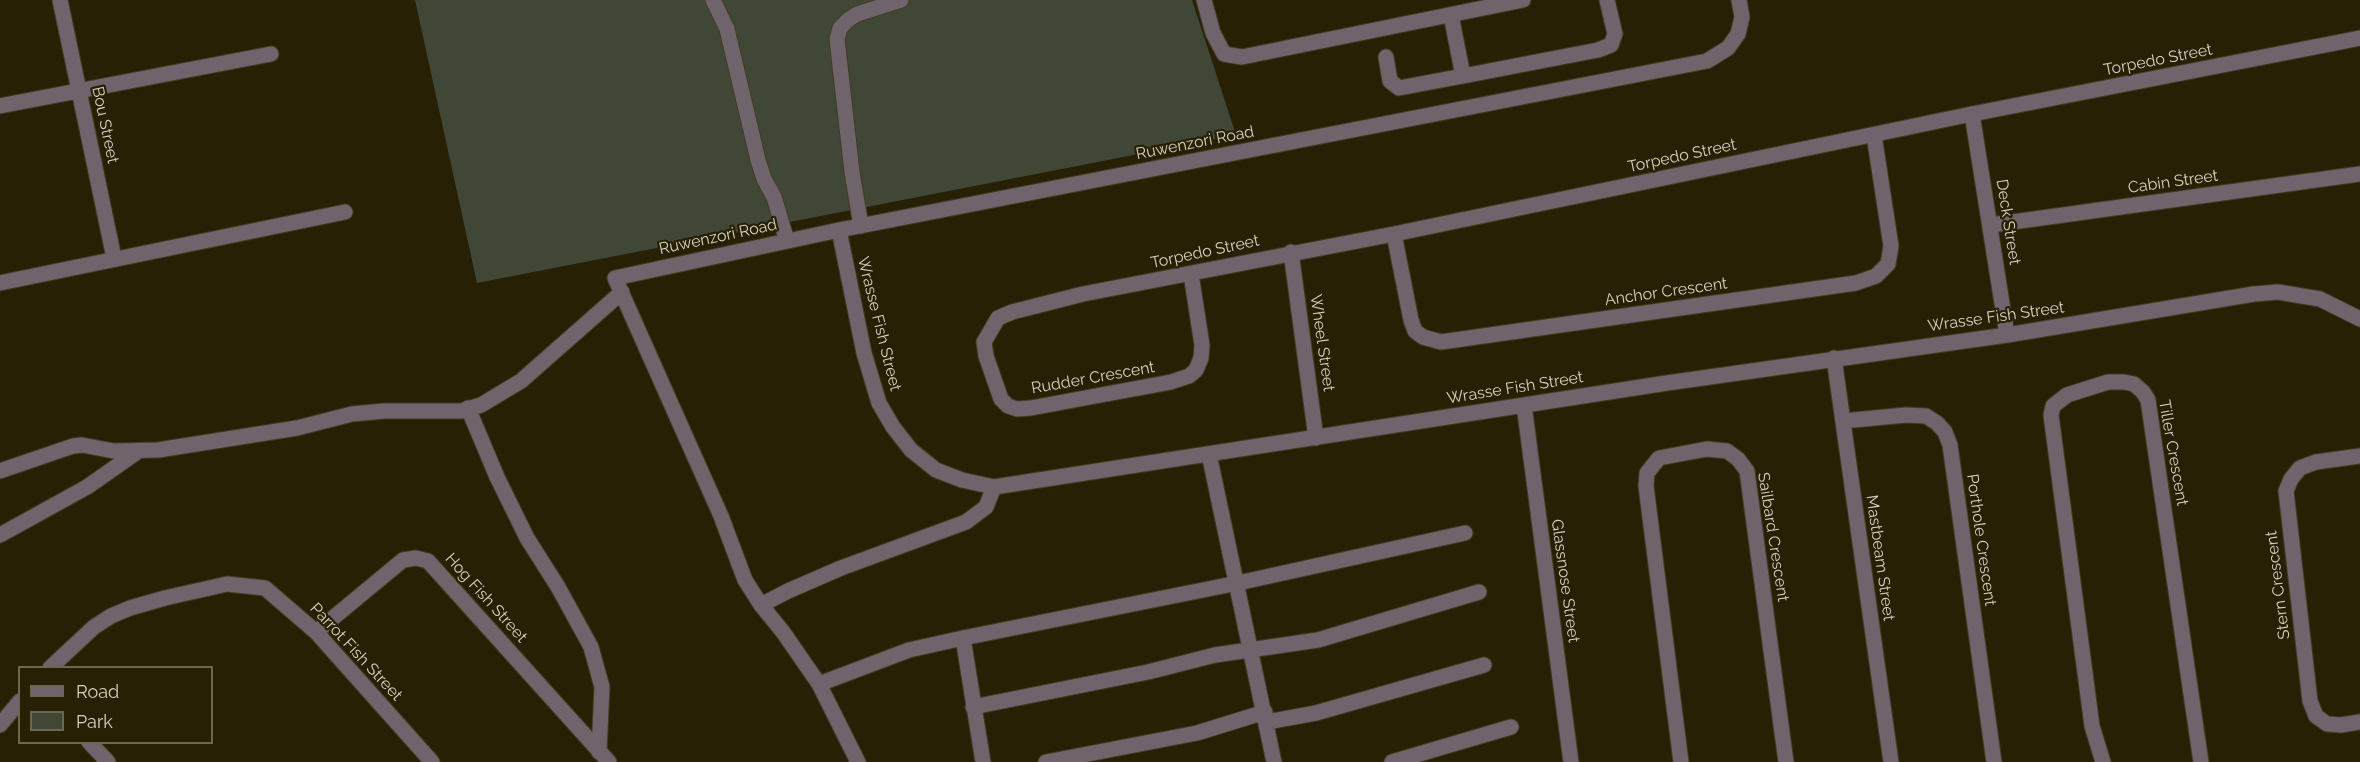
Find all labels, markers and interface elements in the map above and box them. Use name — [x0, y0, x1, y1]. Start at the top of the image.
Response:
street label: Torpedo Street — [2102, 40, 2214, 80]
street label: Bou Street — [87, 85, 123, 165]
street label: Ruwenzori Road — [1134, 122, 1256, 164]
street label: Torpedo Street — [1626, 135, 1738, 177]
street label: Cabin Street — [2127, 166, 2219, 198]
street label: Deck Street — [1992, 178, 2024, 266]
street label: Ruwenzori Road — [657, 215, 779, 259]
street label: Torpedo Street — [1149, 231, 1261, 273]
street label: Wrasse Fish Street — [853, 255, 905, 393]
street label: Anchor Crescent — [1603, 274, 1729, 310]
street label: Wheel Street — [1306, 293, 1338, 393]
street label: Wrasse Fish Street — [1926, 298, 2066, 336]
street label: Rudder Crescent — [1030, 358, 1156, 398]
street label: Wrasse Fish Street — [1445, 368, 1585, 408]
street label: Tiller Crescent — [2154, 399, 2192, 507]
street label: Sailbard Crescent — [1753, 471, 1793, 603]
street label: Porthole Crescent — [1962, 473, 2000, 607]
street label: Mastbeam Street — [1862, 494, 1898, 622]
street label: Glassnose Street — [1547, 518, 1583, 644]
street label: Stern Crescent — [2262, 530, 2294, 640]
street label: Hog Fish Street — [441, 549, 531, 647]
street label: Parrot Fish Street — [306, 599, 406, 705]
legend — [18, 666, 213, 744]
text: Road — [76, 681, 119, 702]
text: Park — [76, 711, 113, 732]

